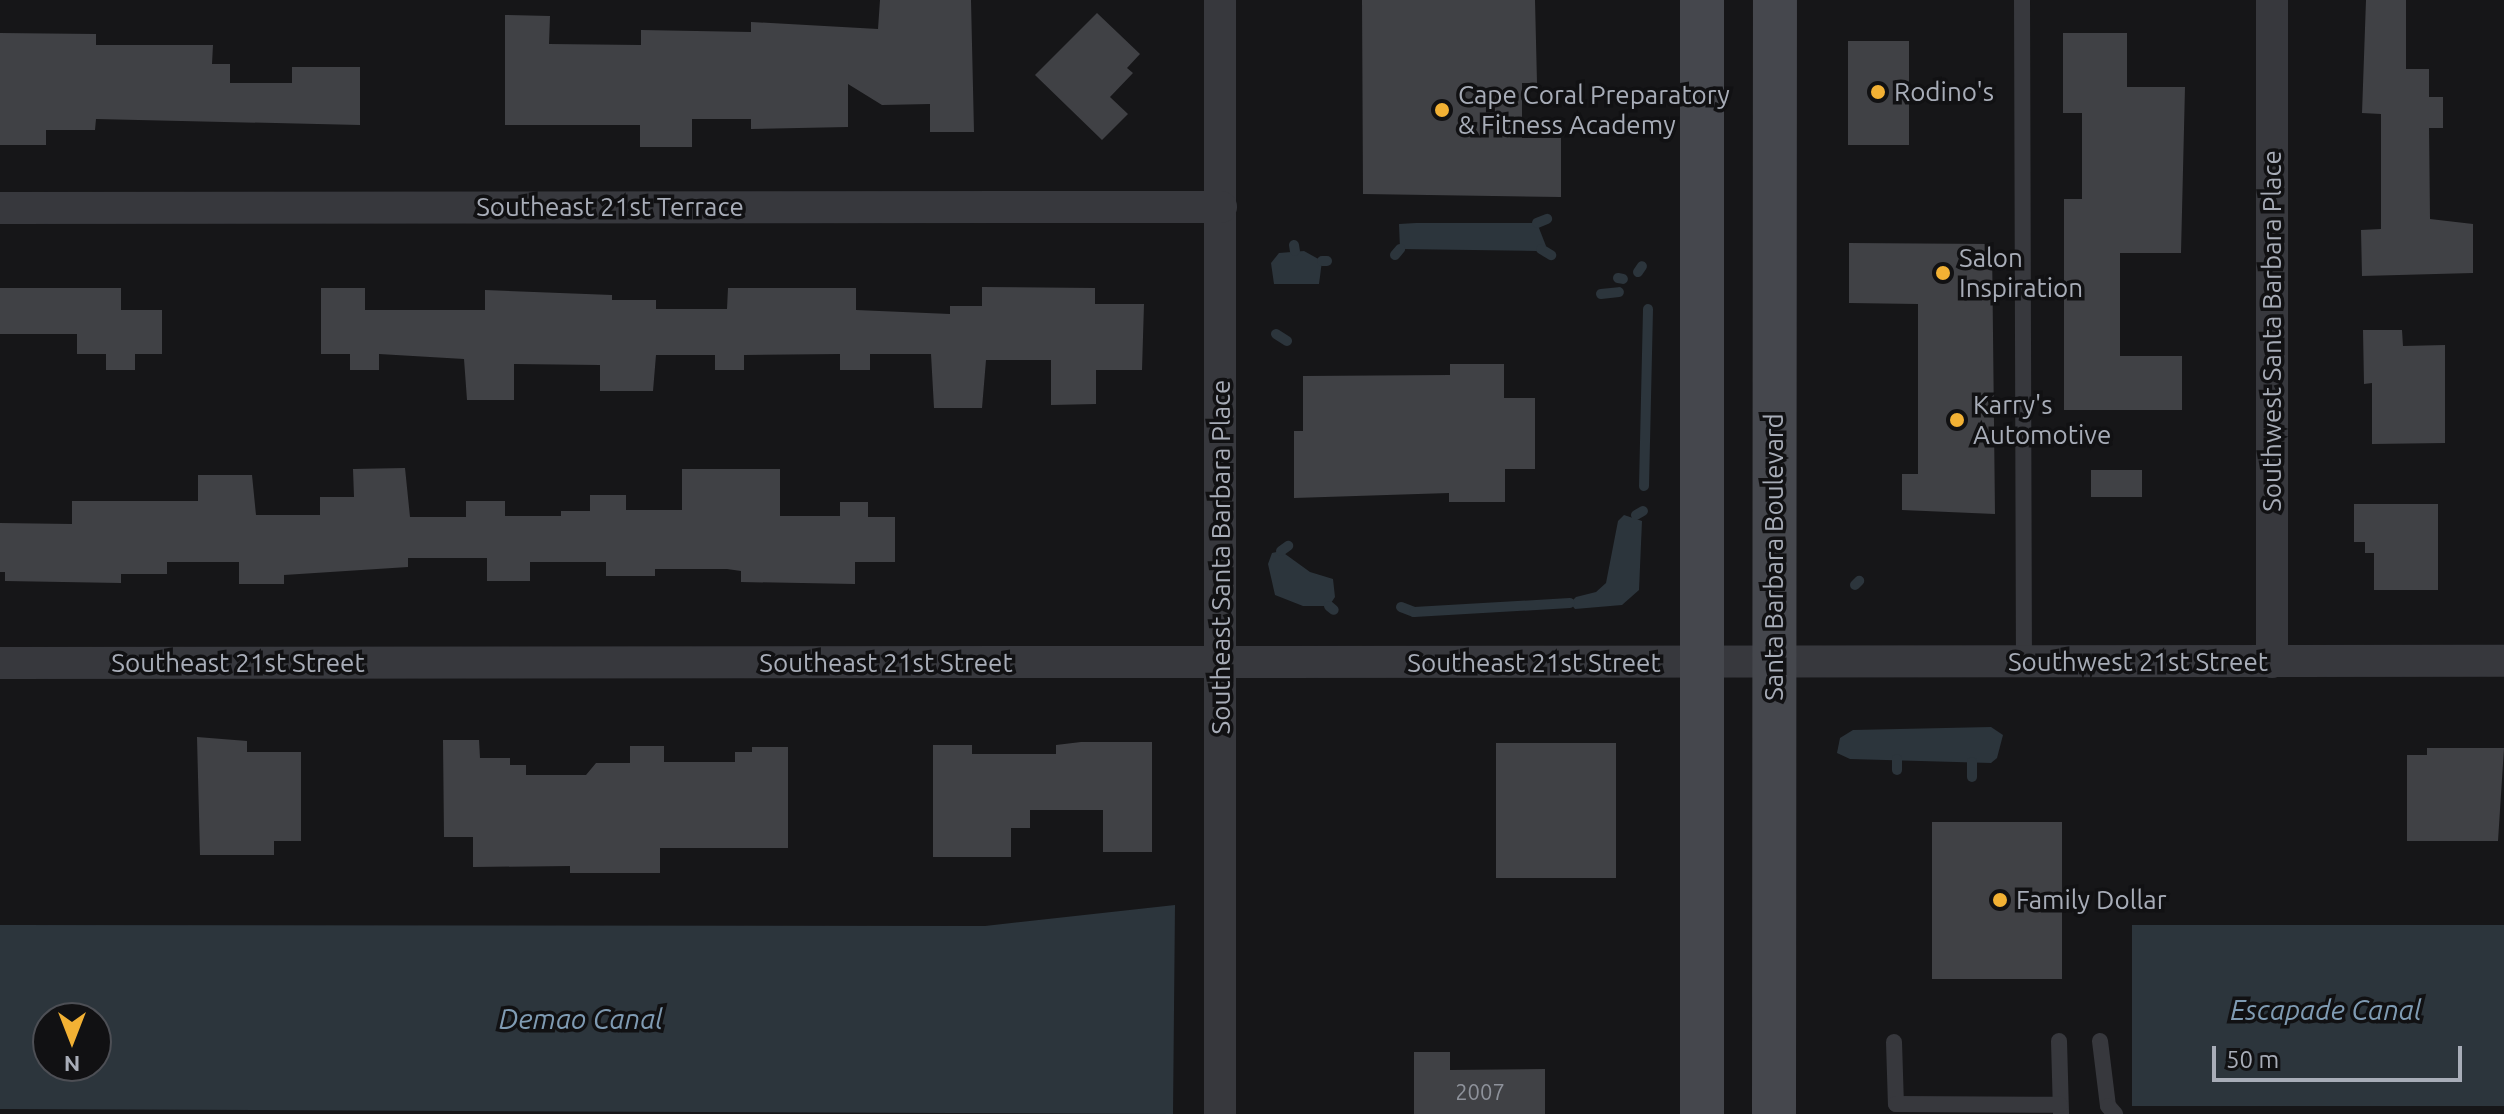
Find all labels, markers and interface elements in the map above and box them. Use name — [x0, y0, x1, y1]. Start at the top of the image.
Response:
place label: Rodino's — [1894, 76, 1994, 108]
place label: Cape Coral Preparatory & Fitness Academy — [1458, 79, 1730, 140]
marker: Rodino's — [1869, 83, 1887, 101]
marker: Cape Coral Preparatory & Fitness Academy — [1433, 101, 1451, 119]
street label: Southwest Santa Barbara Place — [2256, 150, 2288, 512]
street label: Southeast 21st Terrace — [476, 191, 744, 223]
place label: Salon Inspiration — [1959, 242, 2083, 304]
marker: Salon Inspiration — [1934, 264, 1952, 282]
street label: Southeast Santa Barbara Place — [1205, 380, 1237, 734]
place label: Karry's Automotive — [1973, 389, 2111, 450]
marker: Karry's Automotive — [1948, 411, 1966, 429]
street label: Santa Barbara Boulevard — [1758, 413, 1790, 701]
street label: Southwest 21st Street — [2008, 646, 2268, 678]
street label: Southeast 21st Street — [111, 647, 365, 679]
street label: Southeast 21st Street — [759, 647, 1013, 679]
street label: Southeast 21st Street — [1407, 647, 1661, 679]
place label: Family Dollar — [2016, 884, 2167, 916]
marker: Family Dollar — [1991, 891, 2009, 909]
water label: Escapade Canal — [2230, 993, 2422, 1027]
north arrow — [32, 1002, 112, 1082]
water label: Demao Canal — [499, 1002, 663, 1036]
scale bar — [2216, 1030, 2466, 1080]
text: 50 m — [2226, 1046, 2279, 1073]
text: N — [64, 1052, 80, 1077]
house number: 2007 — [1455, 1079, 1505, 1105]

